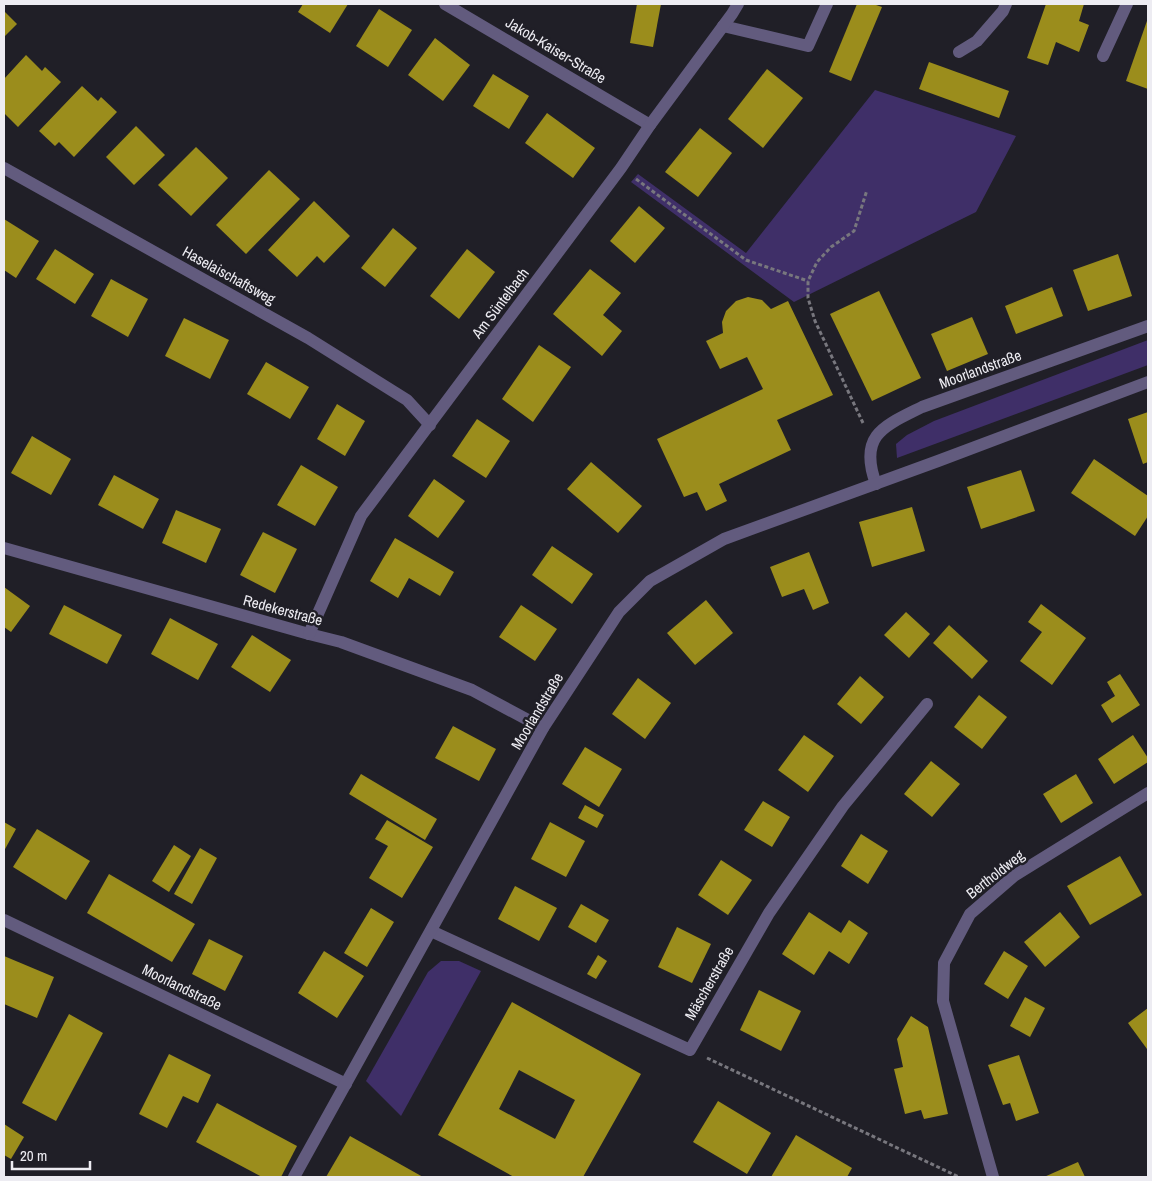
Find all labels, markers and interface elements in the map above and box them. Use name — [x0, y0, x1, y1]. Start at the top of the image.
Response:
street label: Jakob-Kaiser-Straße — [502, 12, 610, 88]
street label: Haselaischaftsweg — [179, 241, 279, 309]
street label: Am Süntelbach — [466, 263, 533, 343]
street label: Moorlandstraße — [936, 344, 1024, 394]
street label: Redekerstraße — [241, 589, 325, 631]
street label: Moorlandstraße — [506, 669, 568, 753]
street label: Bertholdweg — [962, 845, 1029, 903]
street label: Mäscherstraße — [679, 942, 739, 1024]
street label: Moorlandstraße — [139, 959, 225, 1015]
scale bar — [12, 1138, 90, 1170]
text: 20 m — [20, 1145, 47, 1166]

